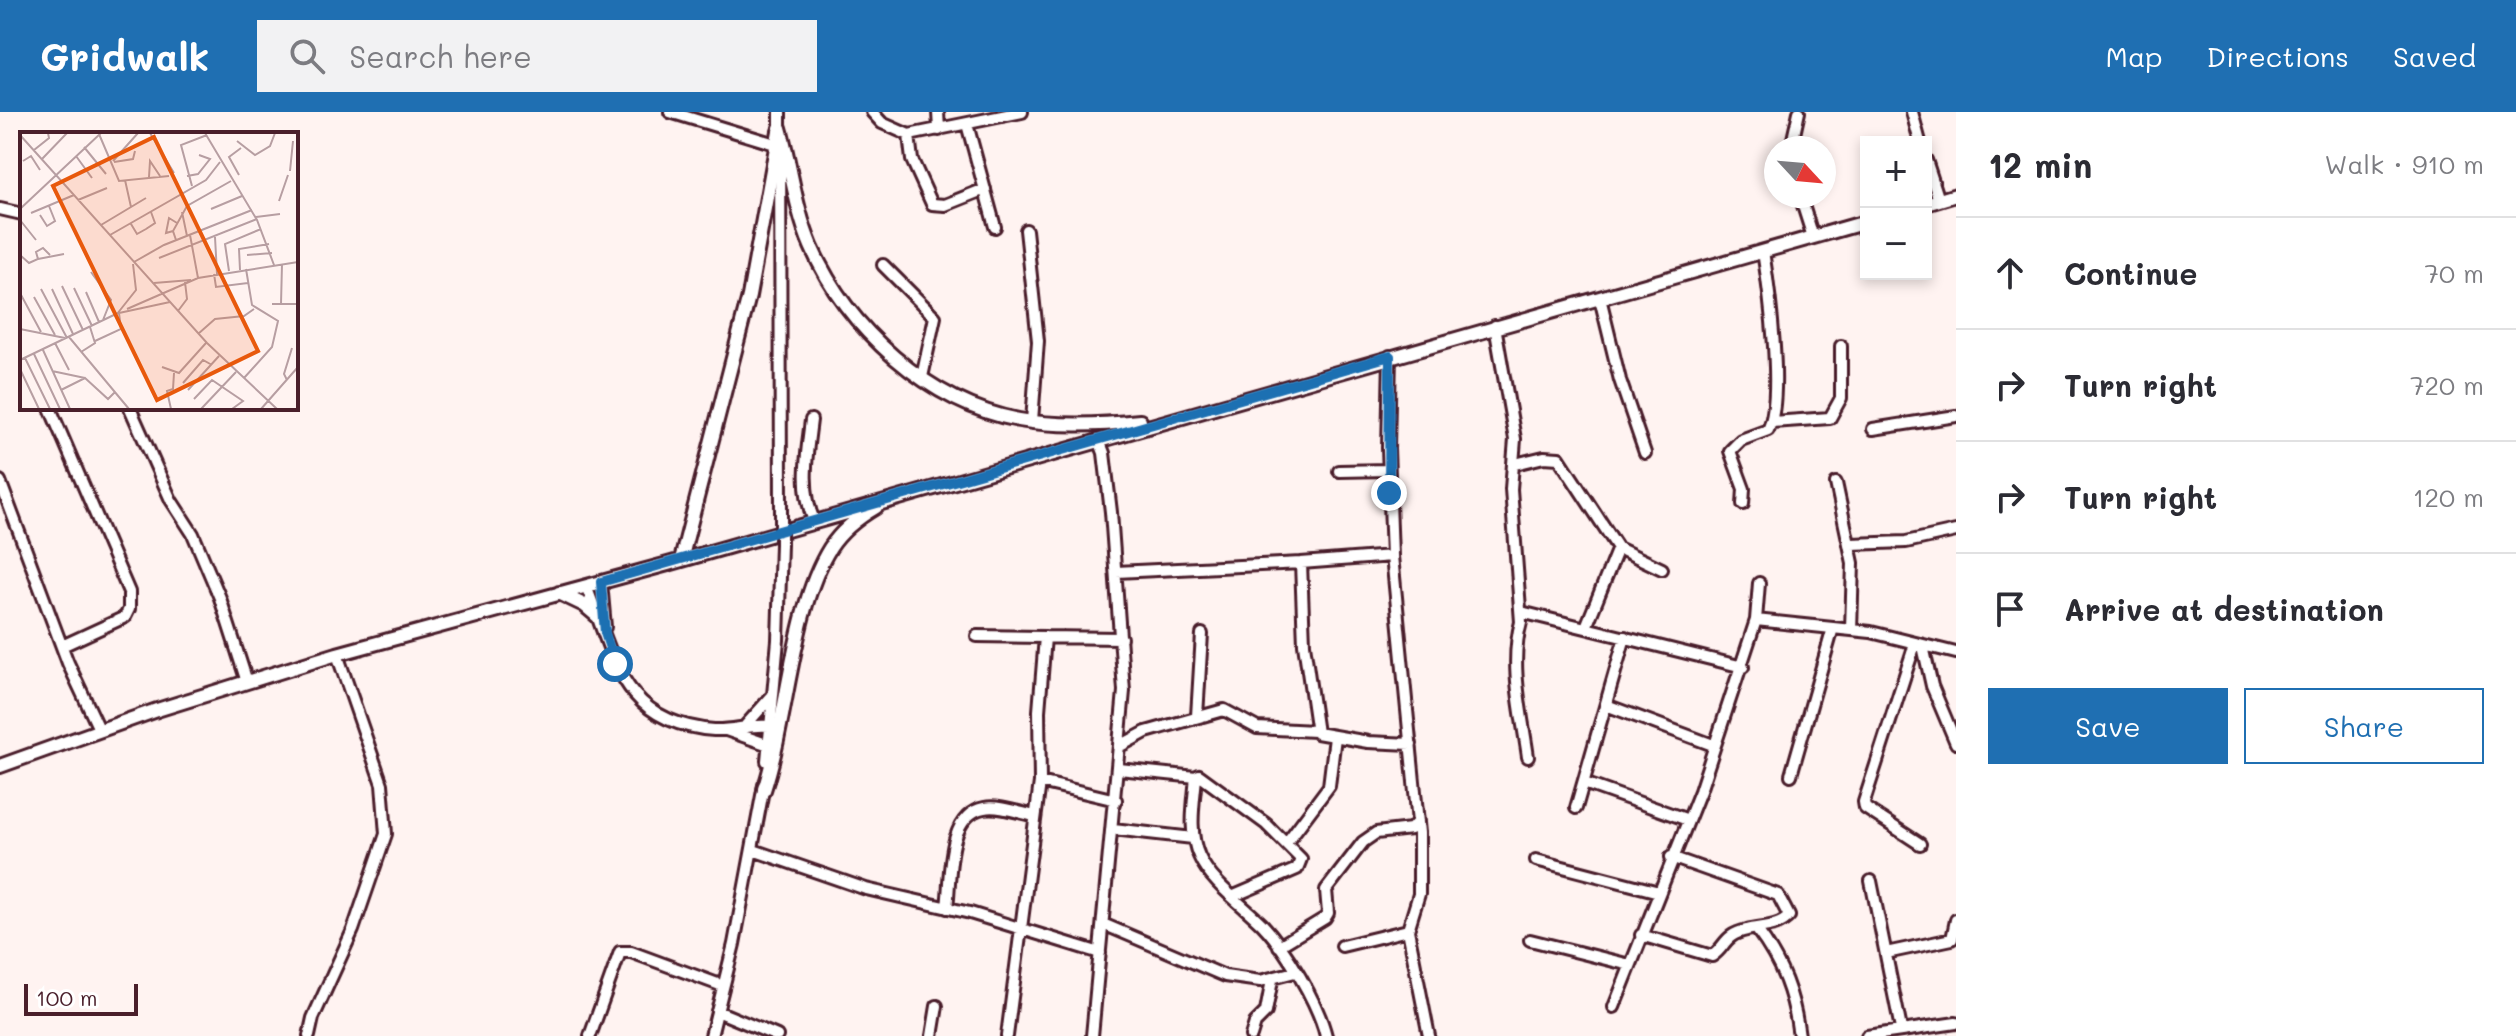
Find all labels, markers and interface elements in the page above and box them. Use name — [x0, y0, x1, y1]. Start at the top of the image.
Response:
search box — [257, 20, 817, 92]
text: Gridwalk — [40, 31, 209, 81]
icon: search — [285, 34, 329, 78]
text: Search here — [349, 36, 532, 76]
text: Map — [2106, 38, 2163, 74]
text: Directions — [2207, 38, 2349, 74]
text: Saved — [2393, 38, 2476, 74]
inset map — [20, 132, 298, 410]
north arrow — [1764, 136, 1836, 208]
map controls — [1860, 136, 1932, 280]
button: + — [1860, 136, 1932, 208]
text: 12 min — [1988, 142, 2092, 187]
text: Walk · 910 m — [2325, 147, 2484, 181]
button: − — [1860, 208, 1932, 280]
icon: ahead — [1988, 251, 2032, 295]
text: Continue — [2064, 253, 2197, 293]
text: 70 m — [2424, 256, 2484, 290]
icon: right — [1988, 363, 2032, 407]
text: Turn right — [2064, 365, 2217, 405]
text: 720 m — [2410, 368, 2484, 402]
route end — [1371, 475, 1407, 511]
icon: right — [1988, 475, 2032, 519]
text: Turn right — [2064, 477, 2217, 517]
text: 120 m — [2413, 480, 2484, 514]
icon: arrive — [1988, 587, 2032, 631]
text: Arrive at destination — [2064, 589, 2384, 629]
route start — [597, 646, 633, 682]
button: Save — [1988, 688, 2228, 764]
button: Share — [2244, 688, 2484, 764]
scale bar — [24, 980, 138, 1016]
text: 100 m — [36, 983, 98, 1012]

